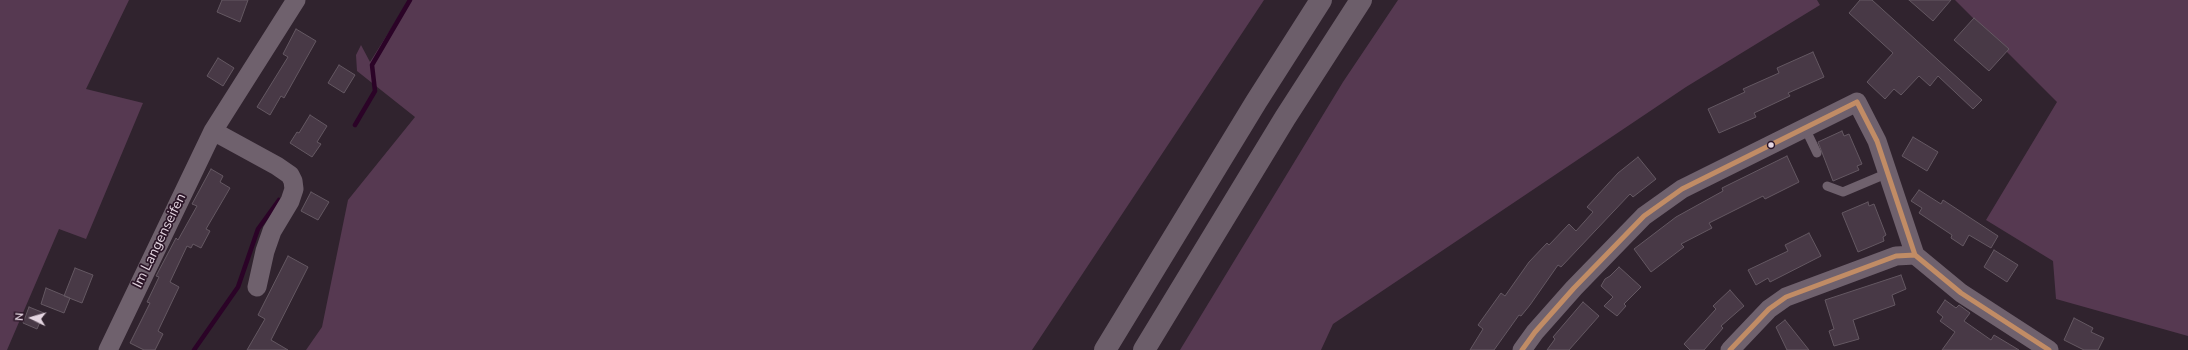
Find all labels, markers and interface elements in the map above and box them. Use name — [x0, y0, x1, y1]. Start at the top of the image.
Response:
unlabelled marker — [1766, 140, 1776, 150]
street label: Im Langenseifen — [130, 191, 190, 291]
north arrow — [12, 298, 52, 338]
text: N — [12, 312, 27, 322]

